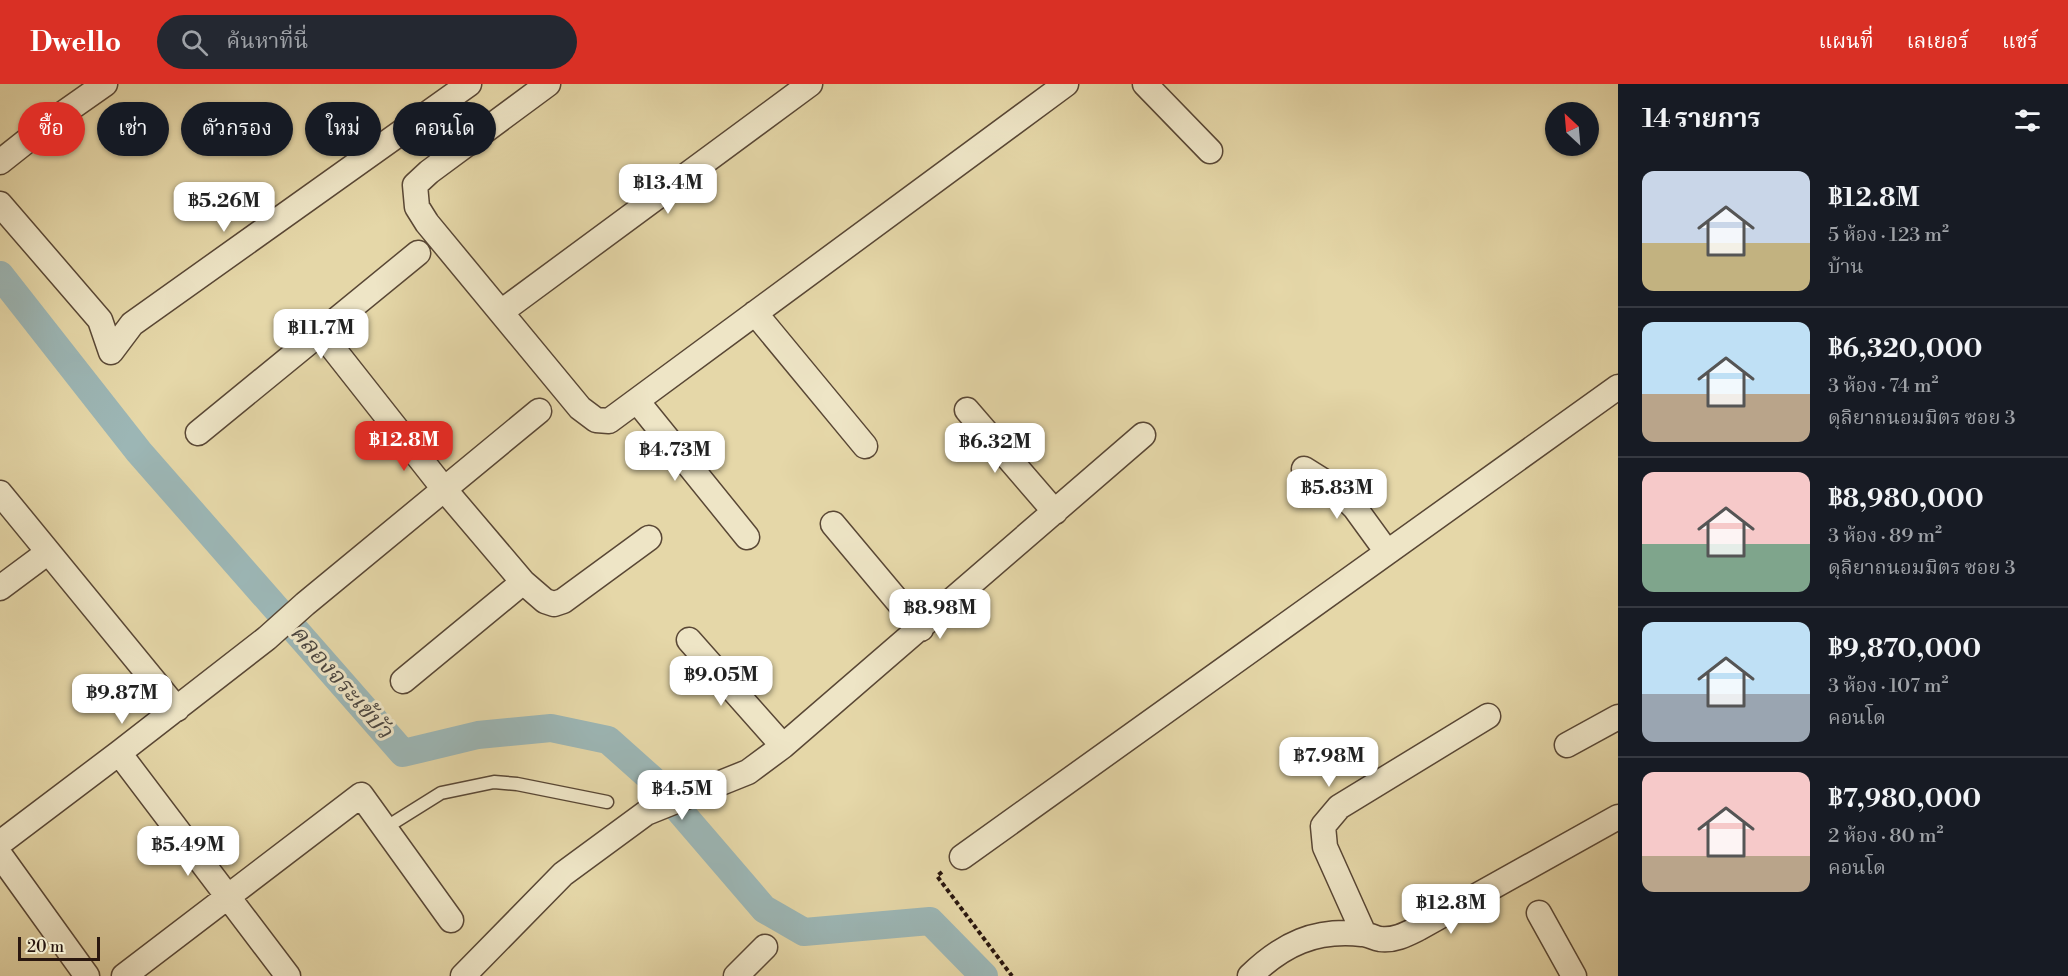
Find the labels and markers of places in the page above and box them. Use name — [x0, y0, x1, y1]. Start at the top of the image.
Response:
pin: ฿13.4M — [619, 164, 717, 215]
pin: ฿5.26M — [175, 182, 273, 233]
pin: ฿11.7M — [272, 309, 370, 360]
pin: ฿12.8M — [355, 421, 453, 472]
pin: ฿6.32M — [946, 423, 1044, 474]
pin: ฿4.73M — [626, 431, 724, 482]
pin: ฿5.83M — [1288, 469, 1386, 520]
pin: ฿8.98M — [891, 589, 989, 640]
pin: ฿9.05M — [672, 656, 770, 707]
pin: ฿9.87M — [73, 674, 171, 725]
pin: ฿7.98M — [1280, 737, 1378, 788]
pin: ฿4.5M — [640, 770, 724, 821]
pin: ฿5.49M — [139, 826, 237, 877]
pin: ฿12.8M — [1402, 884, 1500, 935]

